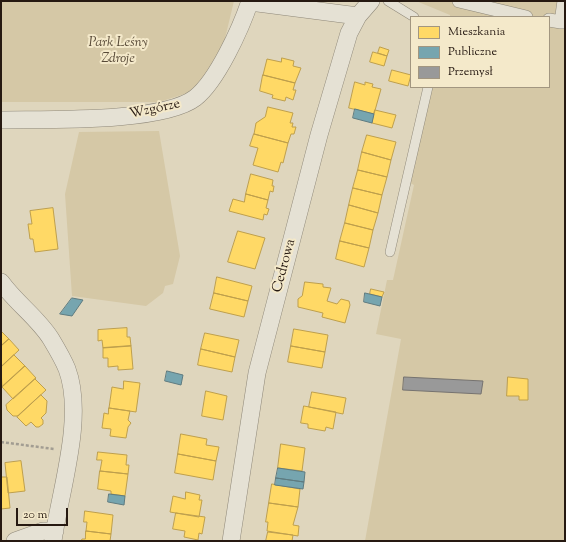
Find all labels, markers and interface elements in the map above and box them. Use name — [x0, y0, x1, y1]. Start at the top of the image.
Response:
legend — [410, 16, 550, 88]
text: Mieszkania — [448, 23, 505, 41]
park label: Park Leśny Zdroje — [88, 36, 148, 68]
text: Publiczne — [448, 43, 497, 61]
text: Przemysł — [448, 63, 493, 81]
street label: Wzgórze — [128, 96, 182, 124]
street label: Cedrowa — [270, 237, 300, 295]
scale bar — [18, 500, 70, 526]
text: 20 m — [23, 506, 47, 524]

